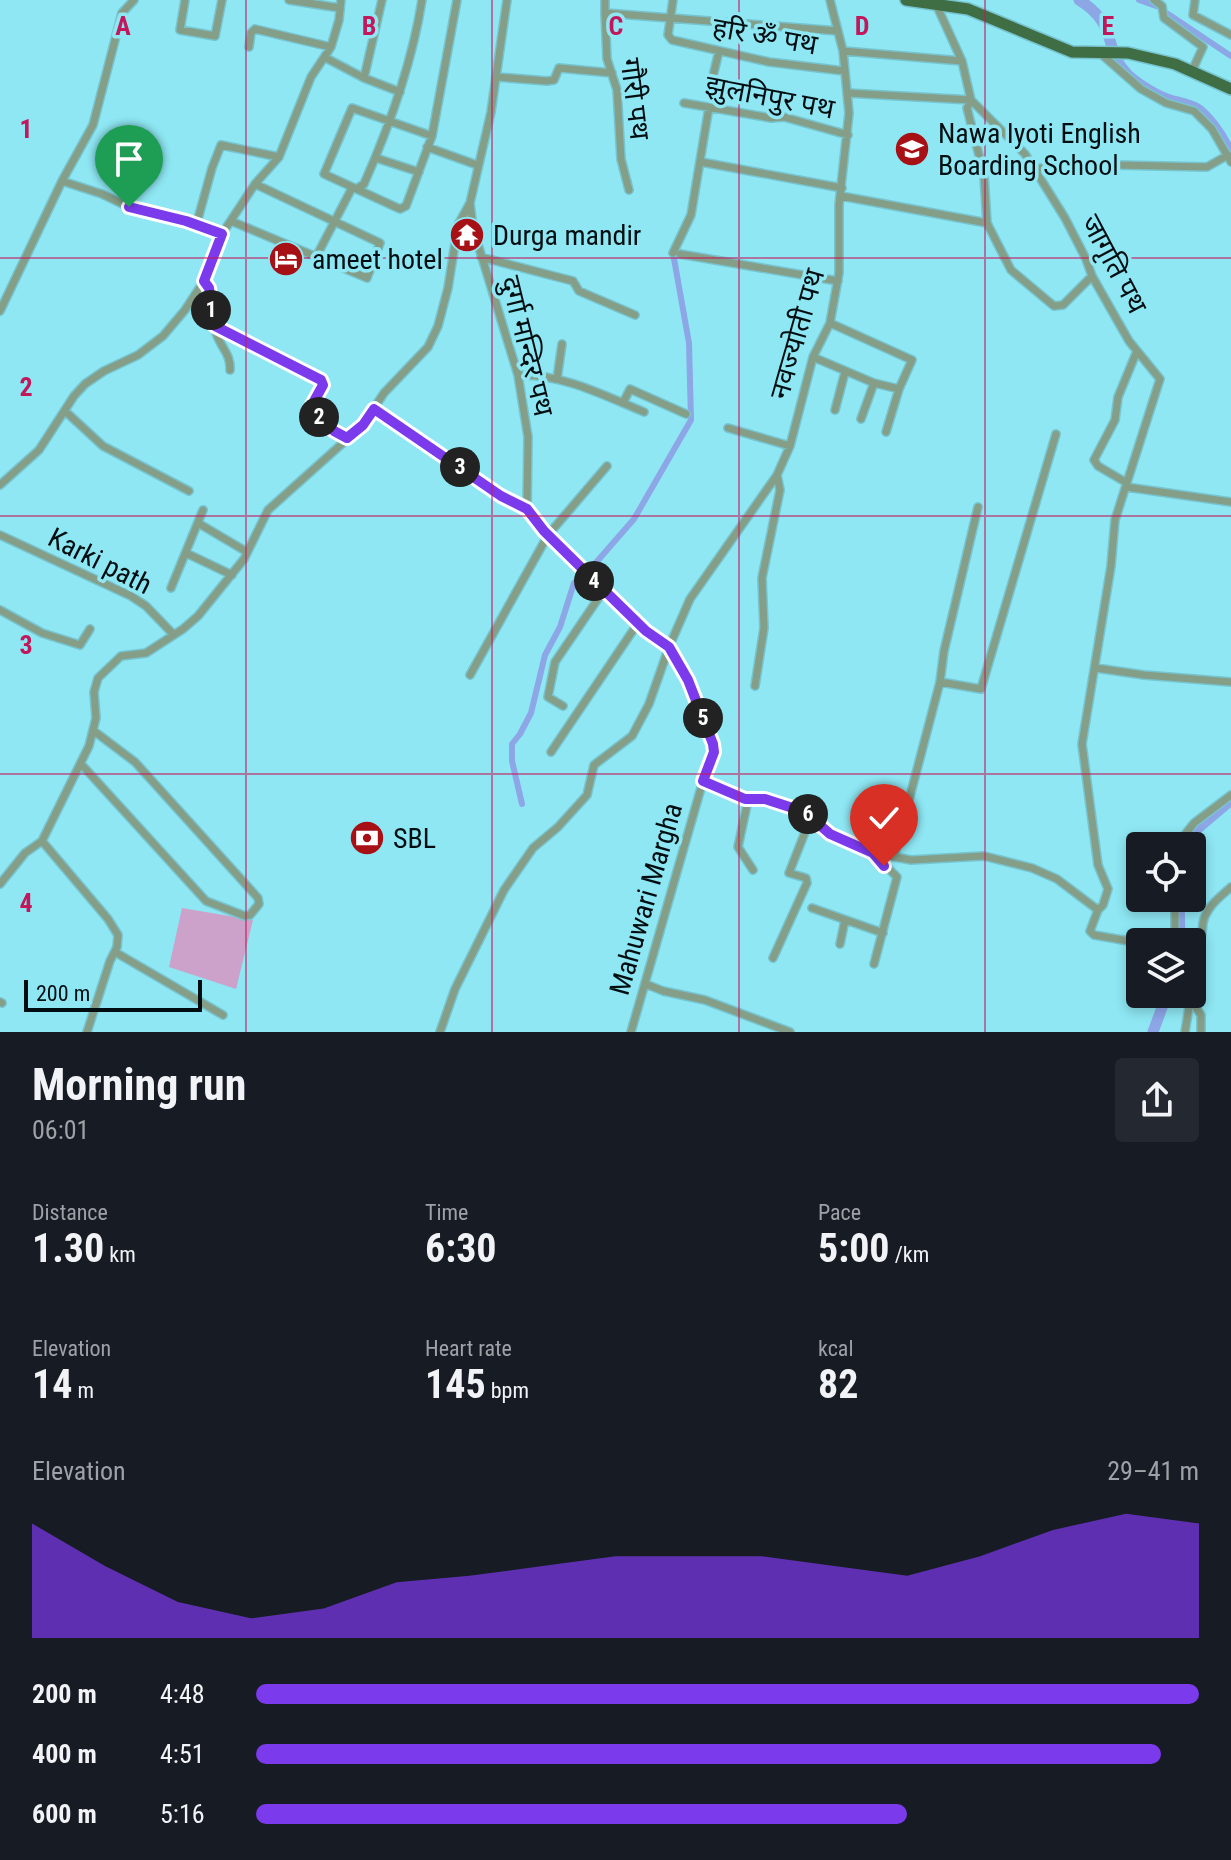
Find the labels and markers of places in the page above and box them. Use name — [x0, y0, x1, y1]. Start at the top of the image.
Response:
place label: Nawa Iyoti English Boarding School — [938, 117, 1141, 182]
pin — [95, 125, 163, 207]
school or university icon: Nawa Iyoti English Boarding School — [893, 130, 931, 168]
temple icon: Durga mandir — [448, 216, 486, 254]
place label: Durga mandir — [493, 219, 641, 252]
hotel icon: ameet hotel — [267, 240, 305, 278]
place label: ameet hotel — [312, 243, 443, 276]
pin: 1 — [191, 290, 231, 330]
pin: 2 — [299, 397, 339, 437]
pin: 3 — [440, 447, 480, 487]
pin: 4 — [574, 561, 614, 601]
pin: 5 — [683, 698, 723, 738]
pin — [850, 784, 918, 866]
pin: 6 — [788, 794, 828, 834]
bank icon: SBL — [348, 819, 386, 857]
place label: SBL — [393, 822, 436, 855]

